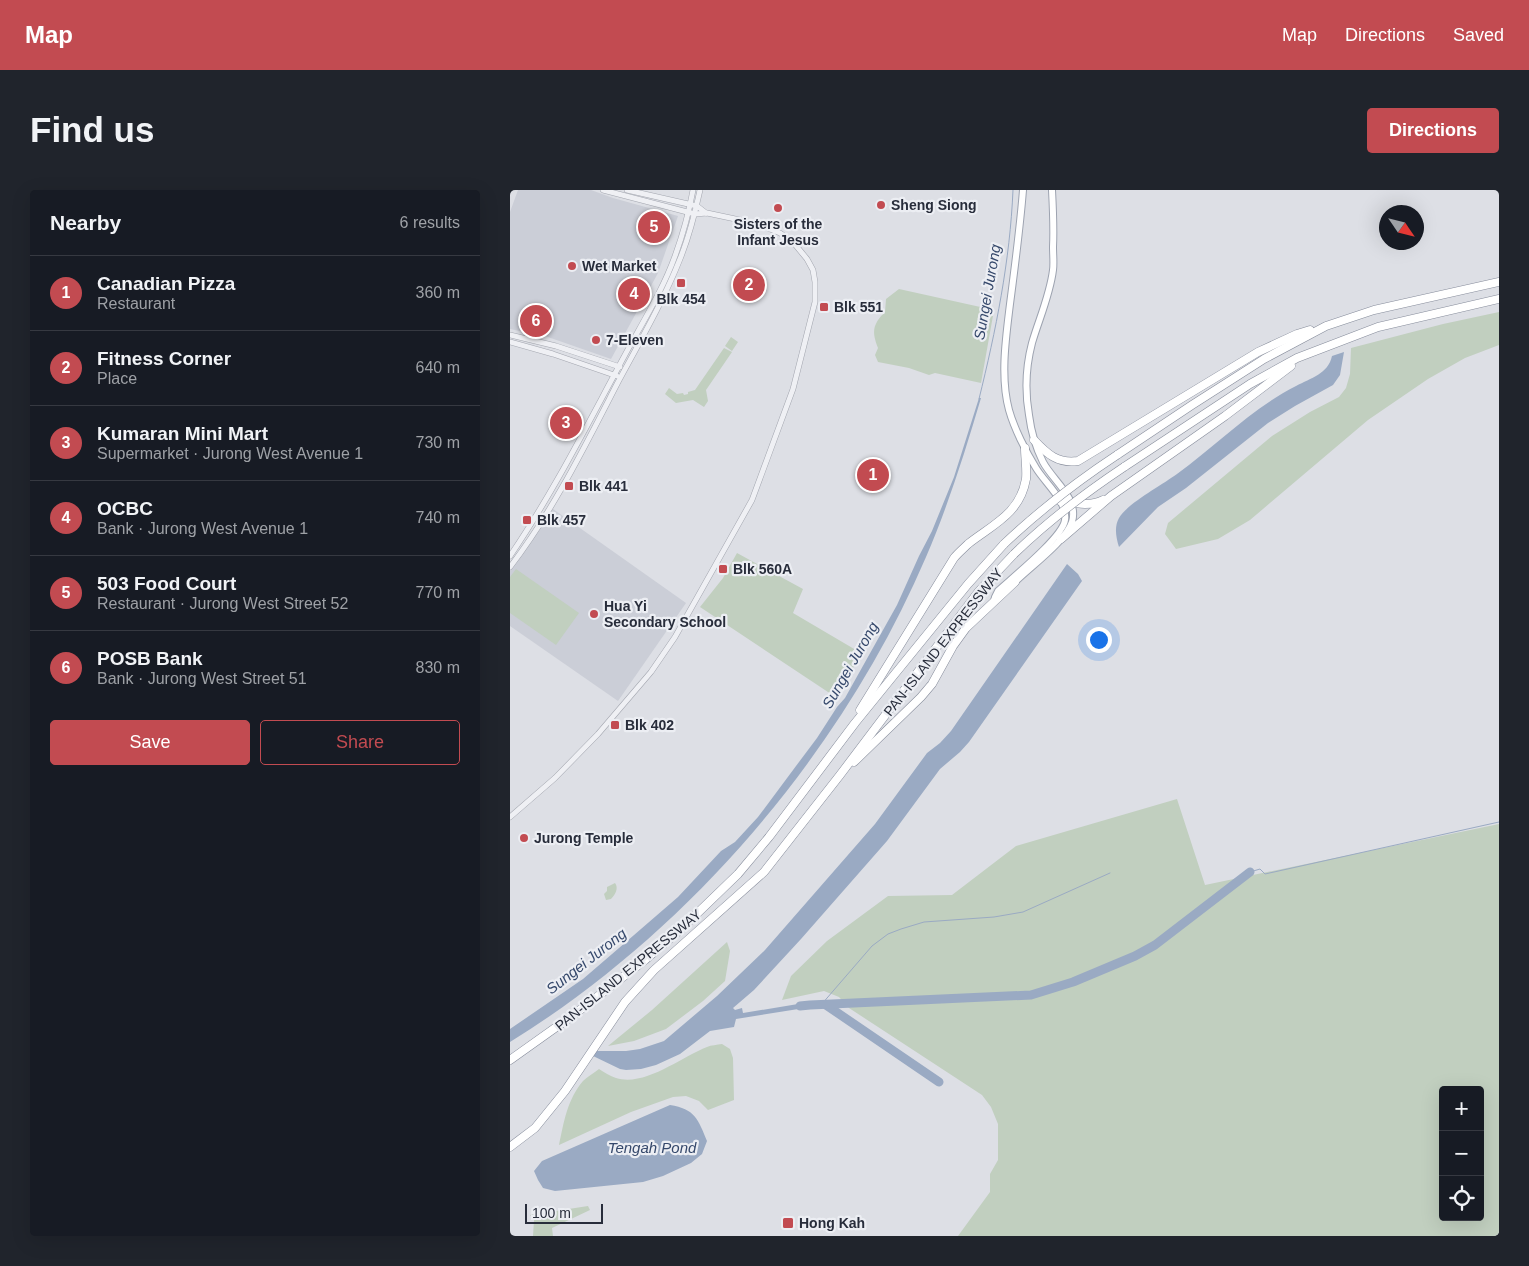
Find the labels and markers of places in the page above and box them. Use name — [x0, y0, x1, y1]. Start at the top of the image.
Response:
place label: Sheng Siong — [891, 197, 977, 213]
marker: Sheng Siong — [875, 199, 887, 211]
marker: Sisters of the Infant Jesus — [772, 202, 784, 214]
pin: 5 — [638, 208, 670, 246]
place label: Sisters of the Infant Jesus — [734, 216, 823, 248]
place label: Wet Market — [582, 258, 657, 274]
marker: Wet Market — [566, 260, 578, 272]
pin: 2 — [733, 266, 765, 304]
pin: 4 — [618, 275, 650, 313]
marker: Blk 454 — [675, 277, 687, 289]
place label: Blk 454 — [656, 291, 706, 307]
place label: Blk 551 — [834, 299, 883, 315]
marker: Blk 551 — [818, 301, 830, 313]
pin: 6 — [520, 302, 552, 340]
place label: 7-Eleven — [606, 332, 664, 348]
marker: 7-Eleven — [590, 334, 602, 346]
pin: 3 — [550, 404, 582, 442]
pin: 1 — [857, 456, 889, 494]
place label: Blk 441 — [579, 478, 628, 494]
marker: Blk 441 — [563, 480, 575, 492]
place label: Blk 457 — [537, 512, 586, 528]
marker: Blk 457 — [521, 514, 533, 526]
place label: Blk 560A — [733, 561, 792, 577]
marker: Blk 560A — [717, 563, 729, 575]
place label: Hua Yi Secondary School — [604, 598, 726, 630]
marker: Hua Yi Secondary School — [588, 608, 600, 620]
place label: Blk 402 — [625, 717, 674, 733]
marker: Blk 402 — [609, 719, 621, 731]
place label: Jurong Temple — [534, 830, 634, 846]
marker: Jurong Temple — [518, 832, 530, 844]
place label: Hong Kah — [799, 1215, 865, 1231]
marker: Hong Kah — [781, 1216, 795, 1230]

